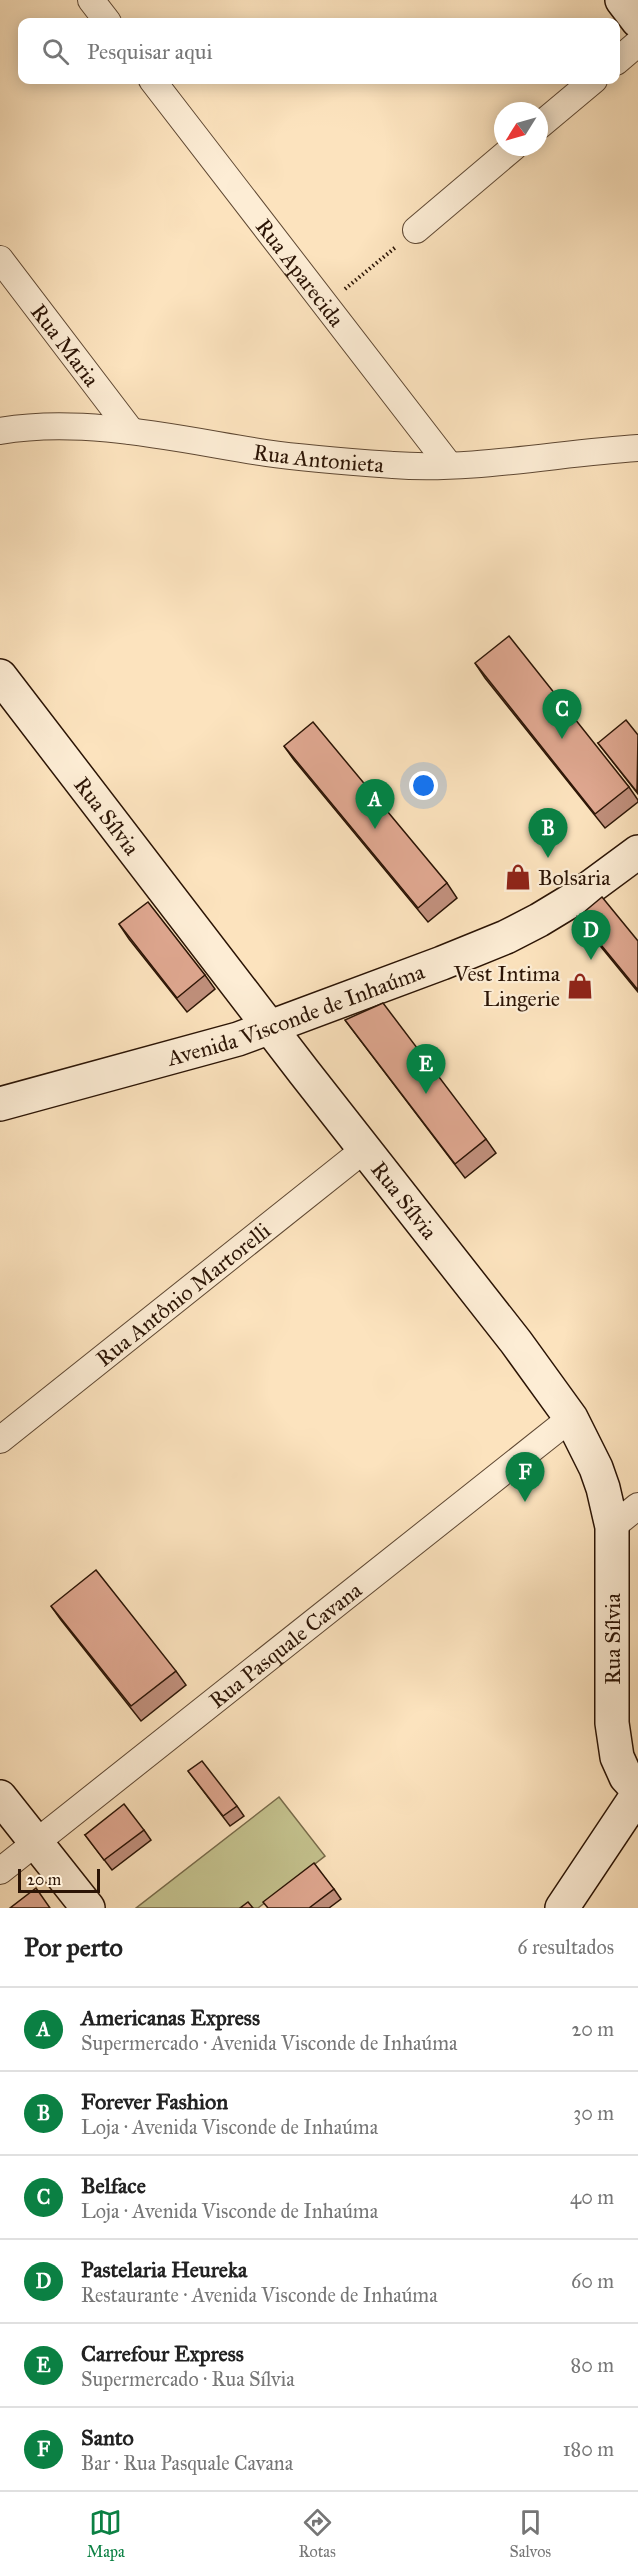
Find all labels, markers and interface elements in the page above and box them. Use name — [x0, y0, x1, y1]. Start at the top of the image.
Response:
search box — [18, 18, 620, 84]
icon: search — [39, 35, 72, 68]
text: Pesquisar aqui — [87, 38, 212, 65]
north arrow — [494, 102, 548, 156]
street label: Rua Aparecida — [250, 213, 351, 332]
street label: Rua Maria — [25, 298, 106, 392]
street label: Rua Antonieta — [251, 438, 385, 478]
pin: C — [542, 690, 582, 739]
street label: Rua Sílvia — [69, 771, 146, 861]
your location — [409, 771, 438, 800]
pin: A — [356, 780, 394, 829]
pin: B — [528, 808, 568, 858]
shop icon: Bolsaria — [503, 862, 533, 892]
place label: Bolsaria — [538, 864, 611, 891]
pin: D — [572, 910, 610, 960]
street label: Avenida Visconde de Inhaúma — [163, 957, 429, 1072]
place label: Vest Intima Lingerie — [453, 960, 561, 1012]
shop icon: Vest Intima Lingerie — [565, 971, 595, 1001]
pin: E — [406, 1044, 446, 1094]
street label: Rua Sílvia — [366, 1156, 444, 1245]
street label: Rua Antônio Martorelli — [90, 1217, 275, 1372]
pin: F — [506, 1452, 544, 1502]
street label: Rua Pasquale Cavana — [203, 1576, 367, 1713]
street label: Rua Sílvia — [599, 1593, 626, 1685]
scale bar — [18, 1866, 100, 1894]
text: 20 m — [27, 1870, 61, 1889]
text: Por perto — [24, 1931, 123, 1963]
text: 6 resultados — [517, 1935, 614, 1959]
text: Americanas Express — [81, 2004, 260, 2031]
text: A — [37, 2017, 50, 2041]
text: 20 m — [571, 2017, 614, 2041]
text: Supermercado · Avenida Visconde de Inhaúma — [81, 2031, 457, 2055]
text: Forever Fashion — [81, 2088, 228, 2115]
text: B — [37, 2101, 50, 2125]
text: 30 m — [573, 2101, 614, 2125]
text: Loja · Avenida Visconde de Inhaúma — [81, 2115, 378, 2139]
text: Belface — [81, 2172, 146, 2199]
text: C — [37, 2185, 50, 2209]
text: 40 m — [570, 2185, 614, 2209]
text: Loja · Avenida Visconde de Inhaúma — [81, 2199, 378, 2223]
text: Pastelaria Heureka — [81, 2256, 247, 2283]
text: D — [36, 2269, 51, 2293]
text: 60 m — [571, 2269, 614, 2293]
text: Restaurante · Avenida Visconde de Inhaúma — [81, 2283, 438, 2307]
text: Carrefour Express — [81, 2340, 244, 2367]
text: E — [36, 2353, 51, 2377]
text: 80 m — [571, 2353, 614, 2377]
text: Supermercado · Rua Sílvia — [81, 2367, 295, 2391]
text: Santo — [81, 2424, 134, 2451]
text: F — [37, 2437, 50, 2461]
text: 180 m — [563, 2437, 614, 2461]
text: Bar · Rua Pasquale Cavana — [81, 2451, 293, 2475]
tab: Mapa — [87, 2506, 125, 2561]
tab: Rotas — [298, 2506, 336, 2561]
tab: Salvos — [510, 2506, 551, 2561]

